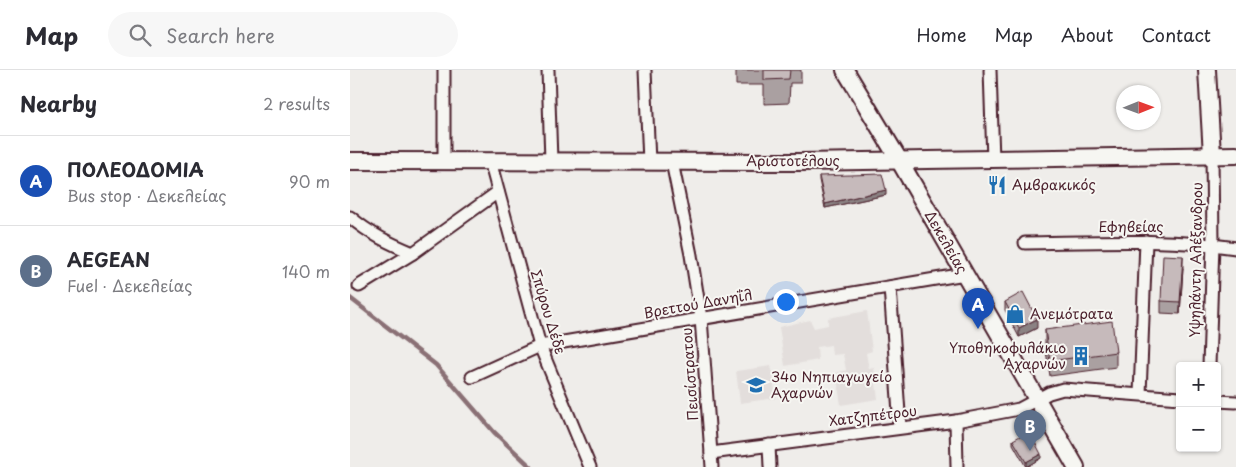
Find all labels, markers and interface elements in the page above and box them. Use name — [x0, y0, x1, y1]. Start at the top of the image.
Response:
search box — [108, 12, 458, 57]
text: Map — [25, 17, 78, 53]
icon: search — [126, 21, 154, 49]
text: Search here — [166, 21, 275, 49]
text: Home — [916, 21, 966, 48]
text: Map — [994, 21, 1033, 48]
text: About — [1061, 21, 1113, 48]
text: Contact — [1141, 21, 1211, 48]
north arrow — [1116, 85, 1161, 130]
text: Nearby — [20, 87, 97, 119]
text: 2 results — [263, 91, 330, 115]
street label: Αριστοτέλους — [746, 150, 840, 171]
text: ΠΟΛΕΟΔΟΜΙΑ — [67, 155, 204, 183]
text: A — [30, 169, 42, 193]
text: 90 m — [289, 169, 330, 193]
restaurant icon: Αμβρακικός — [986, 174, 1008, 196]
place label: Αμβρακικός — [1012, 174, 1096, 195]
street label: Υψηλάντη Αλέξανδρου — [1184, 182, 1207, 338]
text: Bus stop · Δεκελείας — [67, 183, 227, 207]
street label: Δεκελείας — [920, 206, 973, 277]
street label: Εφηβείας — [1098, 216, 1164, 237]
text: AEGEAN — [67, 245, 150, 273]
text: B — [31, 259, 41, 283]
text: 140 m — [282, 259, 330, 283]
street label: Σπύρου Δέδε — [526, 267, 571, 357]
text: Fuel · Δεκελείας — [67, 273, 192, 297]
street label: Βρεττού Δανηΐλ — [642, 284, 754, 323]
pin: A — [962, 288, 994, 329]
your location — [773, 289, 799, 315]
shop icon: Ανεμότρατα — [1004, 303, 1026, 325]
place label: Ανεμότρατα — [1030, 303, 1113, 324]
street label: Πεισίστρατου — [676, 327, 703, 421]
place label: Υποθηκοφυλάκιο Αχαρνών — [949, 337, 1066, 374]
building icon: Υποθηκοφυλάκιο Αχαρνών — [1070, 345, 1092, 367]
map controls — [1176, 362, 1221, 452]
button: + — [1176, 362, 1221, 407]
place label: 34o Νηπιαγωγείο Αχαρνών — [771, 366, 892, 403]
school or university icon: 34o Νηπιαγωγείο Αχαρνών — [745, 374, 767, 396]
street label: Χατζηπέτρου — [828, 400, 918, 431]
button: − — [1176, 407, 1221, 452]
pin: B — [1014, 410, 1046, 451]

